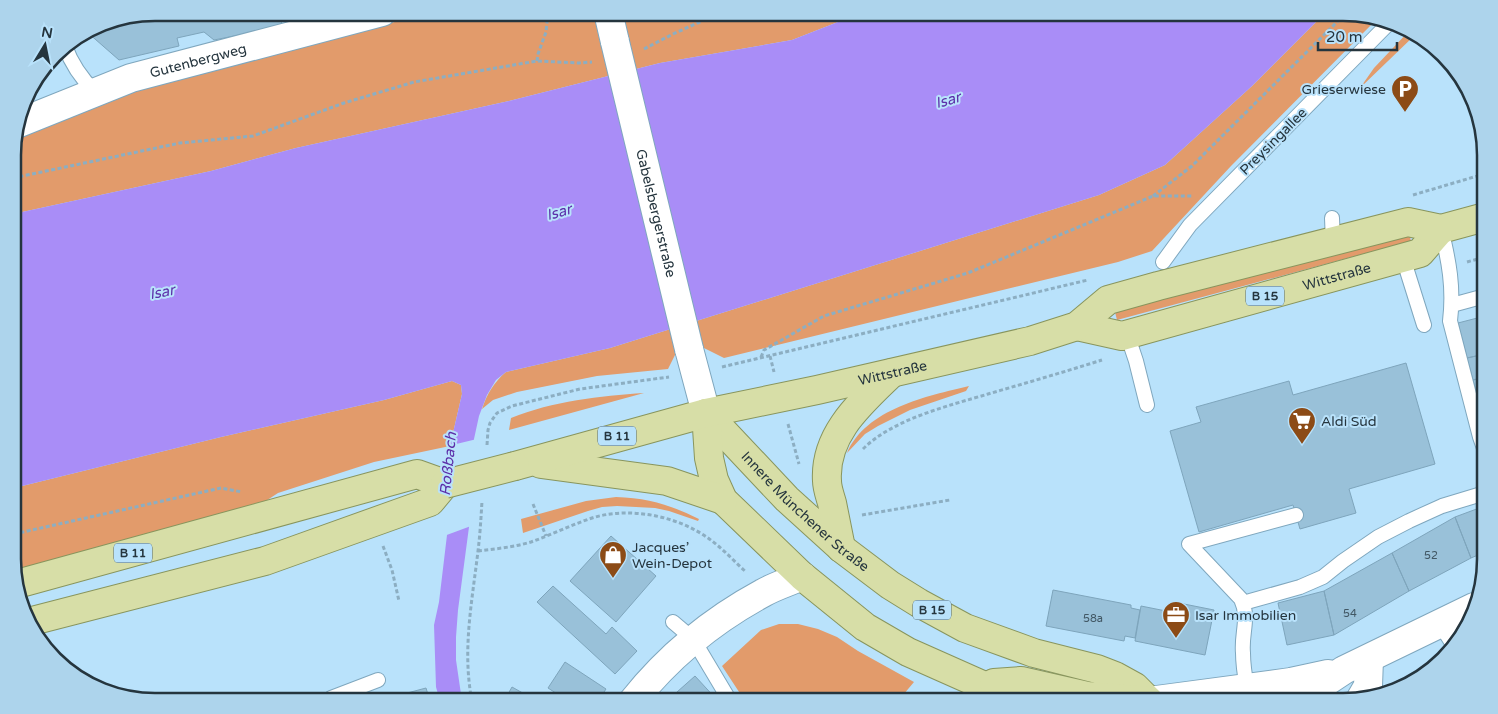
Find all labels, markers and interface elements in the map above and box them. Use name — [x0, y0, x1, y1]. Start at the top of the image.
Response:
north arrow — [20, 20, 70, 70]
scale bar — [1318, 20, 1397, 52]
text: N — [40, 23, 54, 42]
text: 20 m — [1326, 28, 1363, 46]
street label: Gutenbergweg — [148, 40, 248, 82]
parking icon: Grieserwiese — [1390, 74, 1420, 113]
place label: Grieserwiese — [1301, 81, 1386, 98]
water label: Isar — [933, 87, 965, 112]
street label: Preysingallee — [1236, 104, 1311, 179]
street label: Gabelsbergerstraße — [632, 147, 679, 279]
water label: Isar — [544, 199, 576, 224]
street label: Wittstraße — [1301, 259, 1373, 294]
water label: Isar — [148, 280, 178, 303]
road number: B 15 — [1246, 286, 1284, 306]
street label: Wittstraße — [857, 357, 929, 389]
supermarket icon: Aldi Süd — [1287, 406, 1317, 445]
place label: Aldi Süd — [1321, 413, 1377, 430]
road number: B 11 — [598, 426, 636, 446]
water label: Roßbach — [436, 430, 460, 497]
street label: Innere Münchener Straße — [738, 448, 872, 575]
place label: Jacques’ Wein-Depot — [632, 539, 713, 572]
shop icon: Jacques’ Wein-Depot — [598, 540, 628, 579]
road number: B 11 — [114, 544, 152, 562]
house number: 52 — [1424, 549, 1438, 562]
road number: B 15 — [913, 600, 951, 620]
office icon: Isar Immobilien — [1161, 600, 1191, 639]
place label: Isar Immobilien — [1195, 607, 1296, 624]
house number: 54 — [1343, 607, 1357, 620]
house number: 58a — [1083, 612, 1103, 625]

